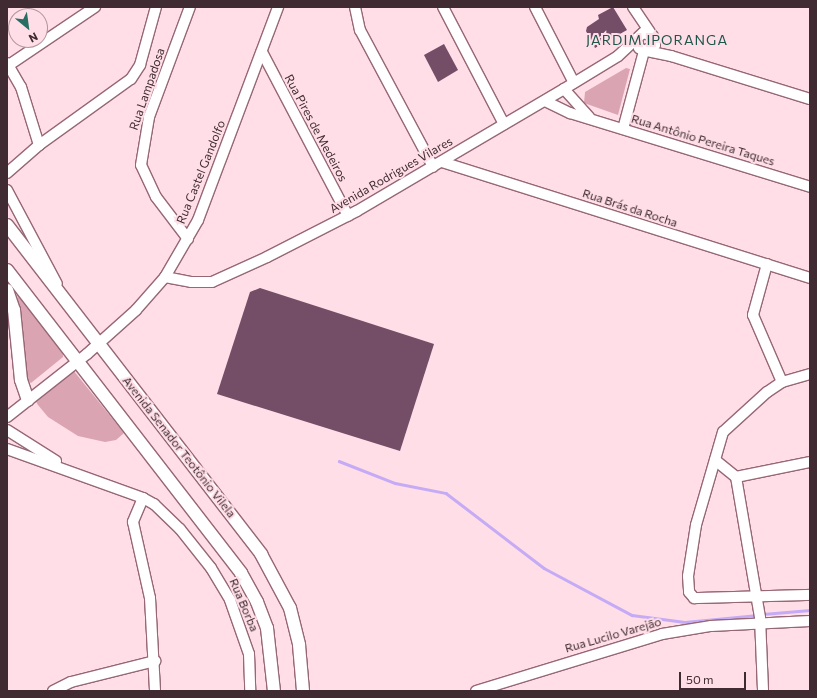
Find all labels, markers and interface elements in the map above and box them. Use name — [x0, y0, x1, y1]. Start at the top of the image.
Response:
north arrow — [8, 8, 48, 48]
text: N — [27, 30, 40, 46]
district label: JARDIM IPORANGA — [586, 32, 728, 48]
street label: Rua Lampadosa — [126, 46, 168, 132]
street label: Rua Pires de Medeiros — [282, 72, 350, 184]
street label: Rua Antônio Pereira Taques — [630, 111, 776, 169]
street label: Rua Castel Gandolfo — [174, 118, 228, 226]
street label: Avenida Rodrigues Vilares — [327, 134, 455, 216]
street label: Rua Brás da Rocha — [581, 186, 679, 230]
street label: Avenida Senador Teotônio Vilela — [119, 374, 239, 520]
street label: Rua Borba — [226, 576, 262, 634]
street label: Rua Lucilo Varejão — [563, 614, 663, 656]
scale bar — [681, 664, 748, 690]
text: 50 m — [686, 672, 714, 686]

